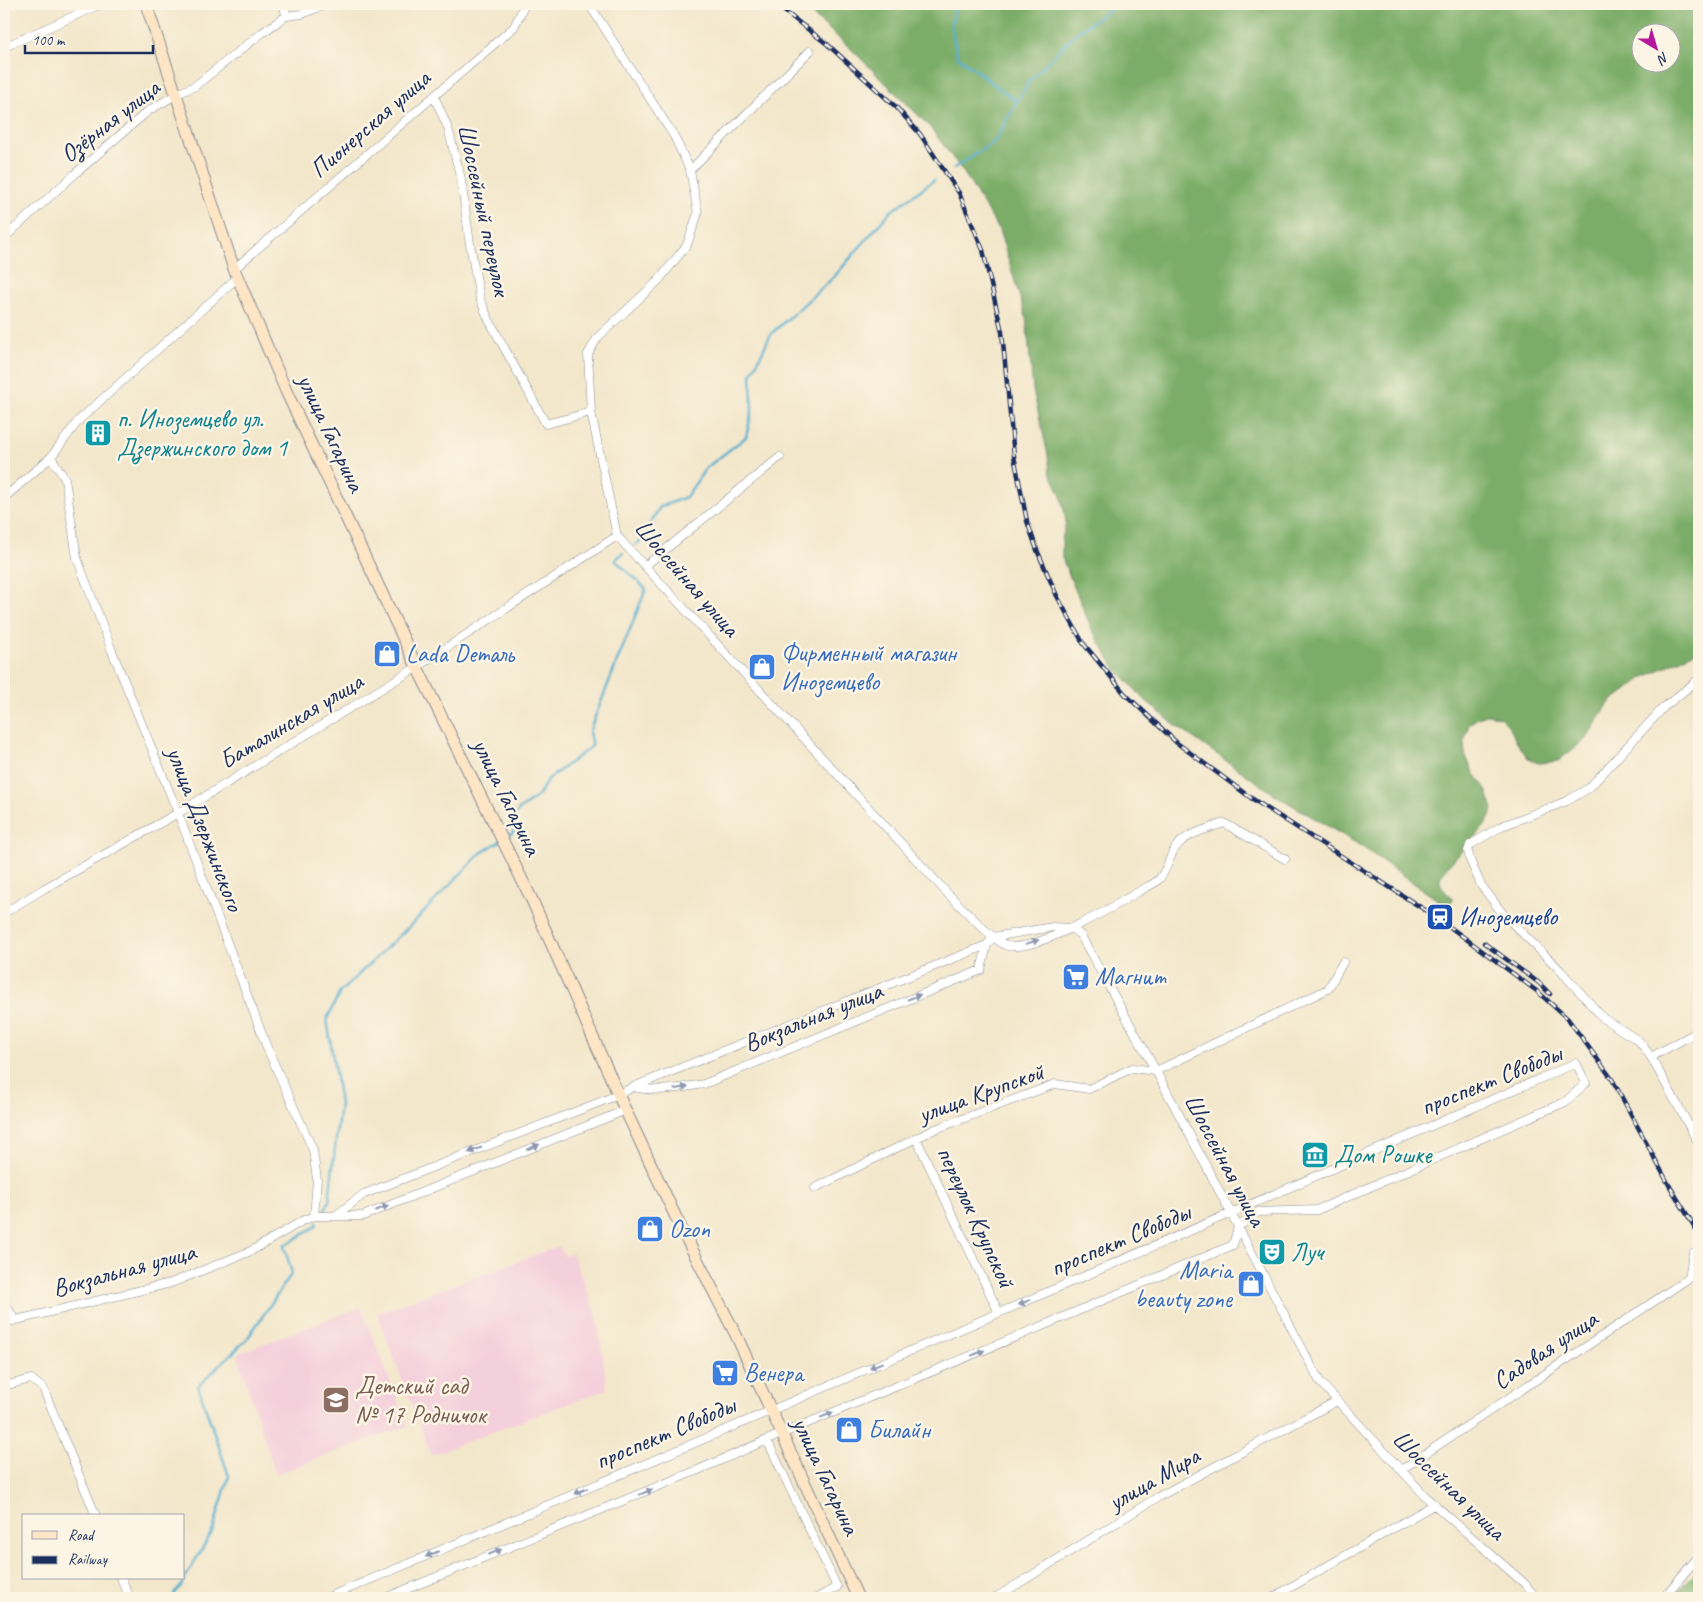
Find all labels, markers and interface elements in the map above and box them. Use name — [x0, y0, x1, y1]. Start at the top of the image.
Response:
scale bar — [25, 22, 152, 54]
north arrow — [1630, 22, 1680, 72]
text: 100 m — [32, 31, 66, 50]
text: N — [1653, 48, 1672, 69]
street label: Пионерская улица — [303, 62, 438, 185]
street label: Озёрная улица — [54, 71, 168, 171]
street label: Шоссейный переулок — [450, 121, 518, 301]
street label: улица Гагарина — [289, 367, 373, 499]
place label: п. Иноземцево ул. Дзержинского дом 1 — [117, 403, 289, 465]
building icon: п. Иноземцево ул. Дзержинского дом 1 — [83, 418, 113, 448]
street label: Шоссейная улица — [627, 513, 748, 645]
place label: Фирменный магазин Иноземцево — [781, 637, 958, 698]
place label: Lada Dеталь — [406, 638, 516, 670]
shop icon: Lada Dеталь — [372, 639, 402, 669]
shop icon: Фирменный магазин Иноземцево — [747, 652, 777, 682]
street label: Баталинская улица — [213, 665, 370, 776]
street label: улица Гагарина — [464, 731, 550, 863]
street label: улица Дзержинского — [158, 741, 251, 917]
place label: Иноземцево — [1459, 901, 1558, 933]
station icon: Иноземцево — [1425, 902, 1455, 932]
one-way arrow — [1025, 938, 1040, 946]
place label: Магнит — [1095, 961, 1167, 993]
supermarket icon: Магнит — [1061, 962, 1091, 992]
street label: Вокзальная улица — [739, 974, 889, 1059]
one-way arrow — [907, 993, 921, 1001]
street label: проспект Свободы — [1416, 1037, 1568, 1123]
street label: улица Крупской — [912, 1055, 1050, 1131]
one-way arrow — [674, 1083, 690, 1091]
street label: Шоссейная улица — [1177, 1088, 1274, 1233]
place label: Дом Рошке — [1334, 1139, 1433, 1171]
museum icon: Дом Рошке — [1300, 1140, 1330, 1170]
street label: переулок Крупской — [929, 1141, 1023, 1294]
one-way arrow — [526, 1143, 540, 1151]
one-way arrow — [468, 1147, 482, 1155]
street label: проспект Свободы — [1045, 1195, 1197, 1284]
one-way arrow — [375, 1204, 389, 1212]
place label: Ozon — [669, 1213, 711, 1245]
shop icon: Ozon — [635, 1214, 665, 1244]
street label: Вокзальная улица — [49, 1235, 201, 1304]
place label: Луч — [1291, 1236, 1326, 1268]
theatre icon: Луч — [1257, 1237, 1287, 1267]
place label: Maria beauty zone — [1135, 1254, 1235, 1315]
shop icon: Maria beauty zone — [1236, 1269, 1266, 1299]
one-way arrow — [1018, 1298, 1032, 1306]
street label: Садовая улица — [1486, 1302, 1605, 1397]
one-way arrow — [971, 1348, 985, 1356]
place label: Венера — [744, 1357, 806, 1389]
supermarket icon: Венера — [710, 1358, 740, 1388]
one-way arrow — [869, 1362, 883, 1370]
place label: Детский сад № 17 Родничок — [355, 1370, 488, 1431]
school or university icon: Детский сад № 17 Родничок — [321, 1385, 351, 1415]
street label: проспект Свободы — [590, 1388, 742, 1477]
street label: улица Гагарина — [784, 1410, 868, 1542]
one-way arrow — [820, 1410, 835, 1418]
place label: Билайн — [868, 1414, 932, 1446]
shop icon: Билайн — [834, 1415, 864, 1445]
street label: Шоссейная улица — [1386, 1423, 1514, 1548]
street label: улица Мира — [1101, 1439, 1207, 1519]
one-way arrow — [574, 1487, 588, 1495]
one-way arrow — [638, 1487, 653, 1495]
legend — [22, 1514, 185, 1580]
text: Road — [68, 1526, 95, 1545]
one-way arrow — [488, 1548, 502, 1556]
text: Railway — [68, 1550, 109, 1569]
one-way arrow — [424, 1551, 439, 1559]

